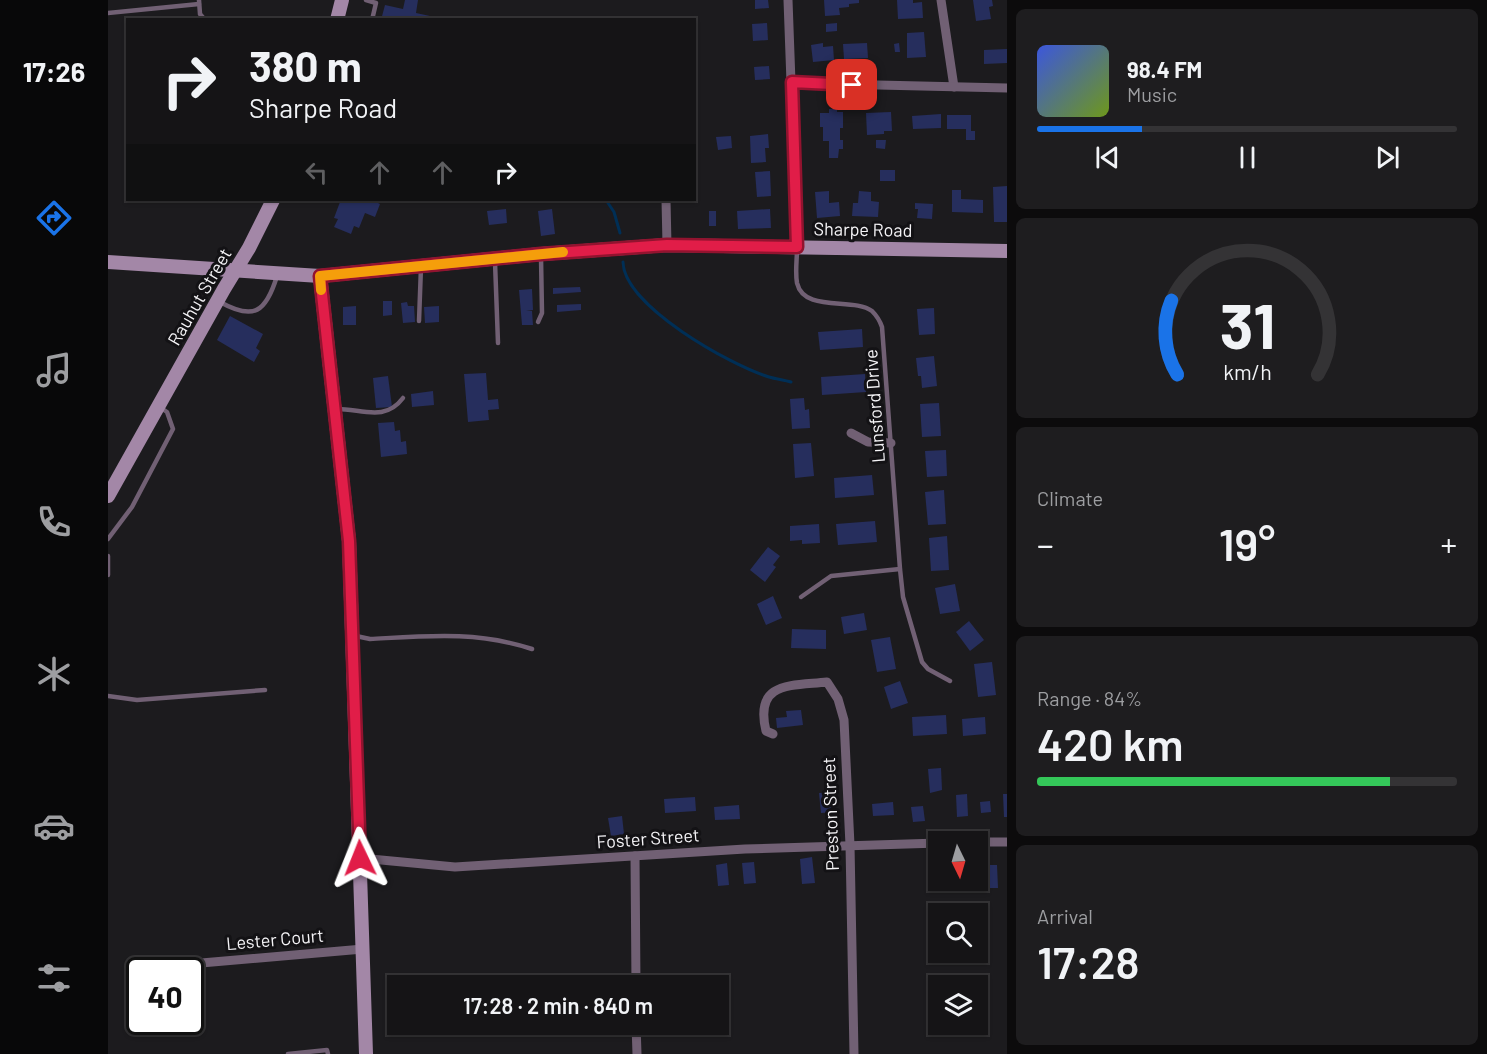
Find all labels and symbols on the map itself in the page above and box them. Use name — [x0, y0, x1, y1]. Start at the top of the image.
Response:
pin — [826, 59, 877, 110]
street label: Sharpe Road — [813, 217, 913, 241]
street label: Rauhut Street — [162, 244, 236, 349]
street label: Lunsford Drive — [859, 349, 889, 463]
street label: Preston Street — [817, 757, 843, 871]
street label: Foster Street — [596, 823, 700, 853]
position arrow — [328, 826, 392, 890]
north arrow — [928, 831, 988, 891]
street label: Lester Court — [225, 924, 325, 954]
speed limit sign: 40 — [126, 957, 204, 1035]

